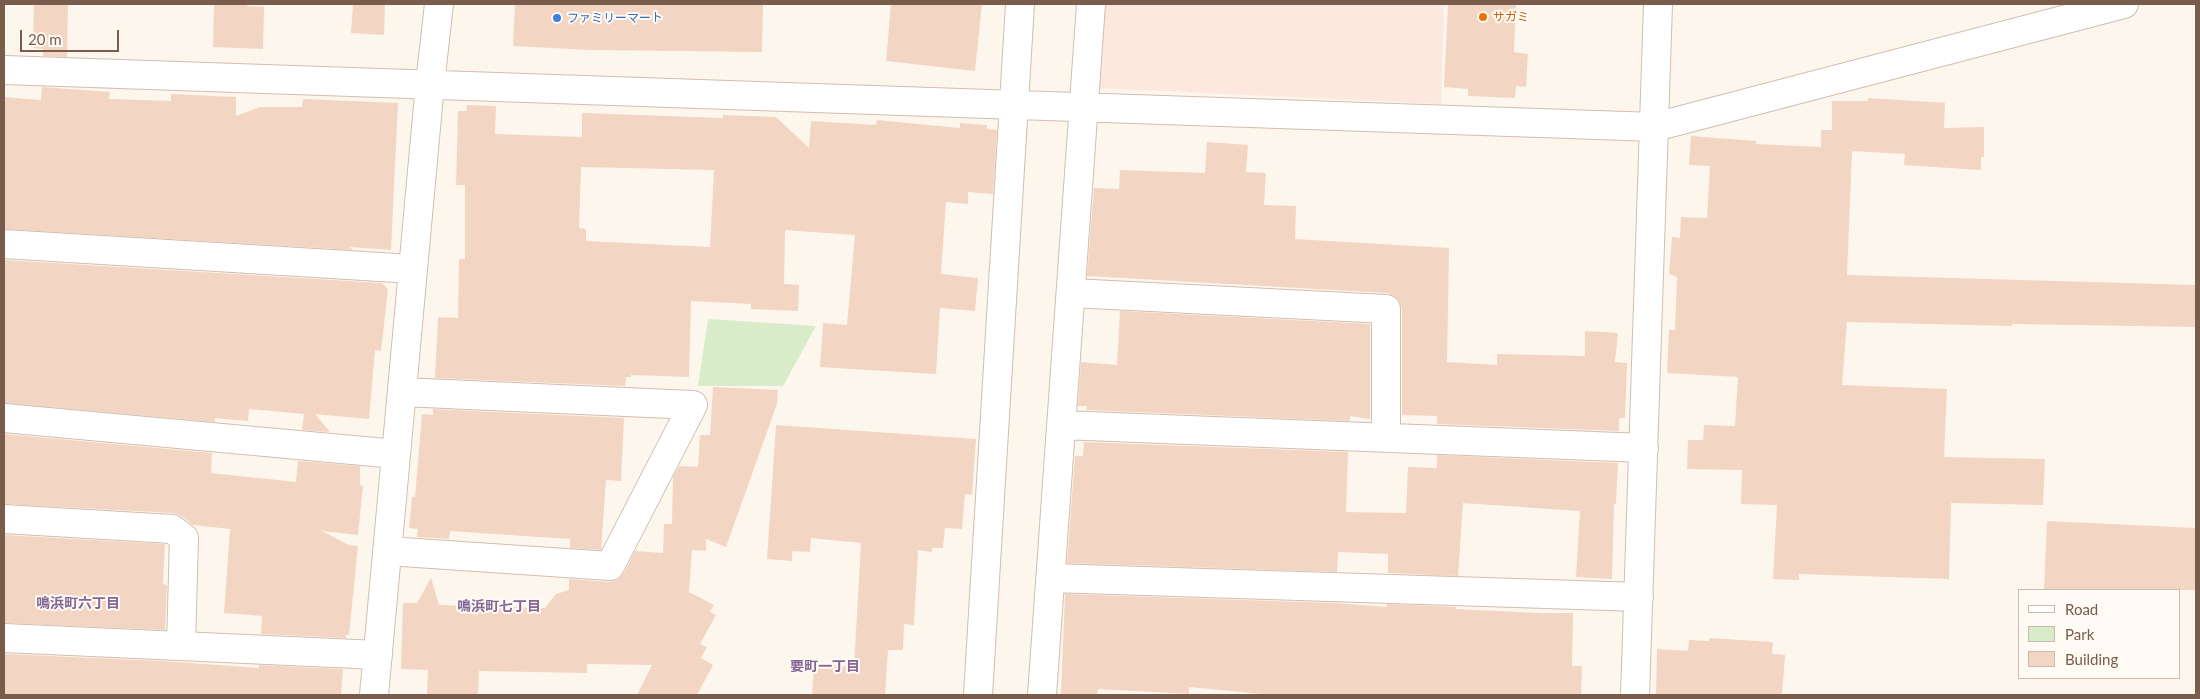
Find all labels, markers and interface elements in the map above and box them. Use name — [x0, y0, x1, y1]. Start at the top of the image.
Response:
place label: サガミ — [1493, 10, 1529, 24]
place label: ファミリーマート — [567, 11, 663, 25]
marker: サガミ — [1477, 11, 1489, 23]
marker: ファミリーマート — [551, 12, 563, 24]
scale bar — [22, 20, 121, 52]
text: 20 m — [28, 30, 62, 48]
legend — [2018, 589, 2180, 679]
district label: 鳴浜町六丁目 — [36, 595, 120, 611]
district label: 鳴浜町七丁目 — [457, 598, 541, 614]
text: Road — [2065, 600, 2098, 618]
text: Park — [2065, 625, 2094, 643]
text: Building — [2065, 650, 2118, 668]
district label: 要町一丁目 — [790, 658, 860, 674]

